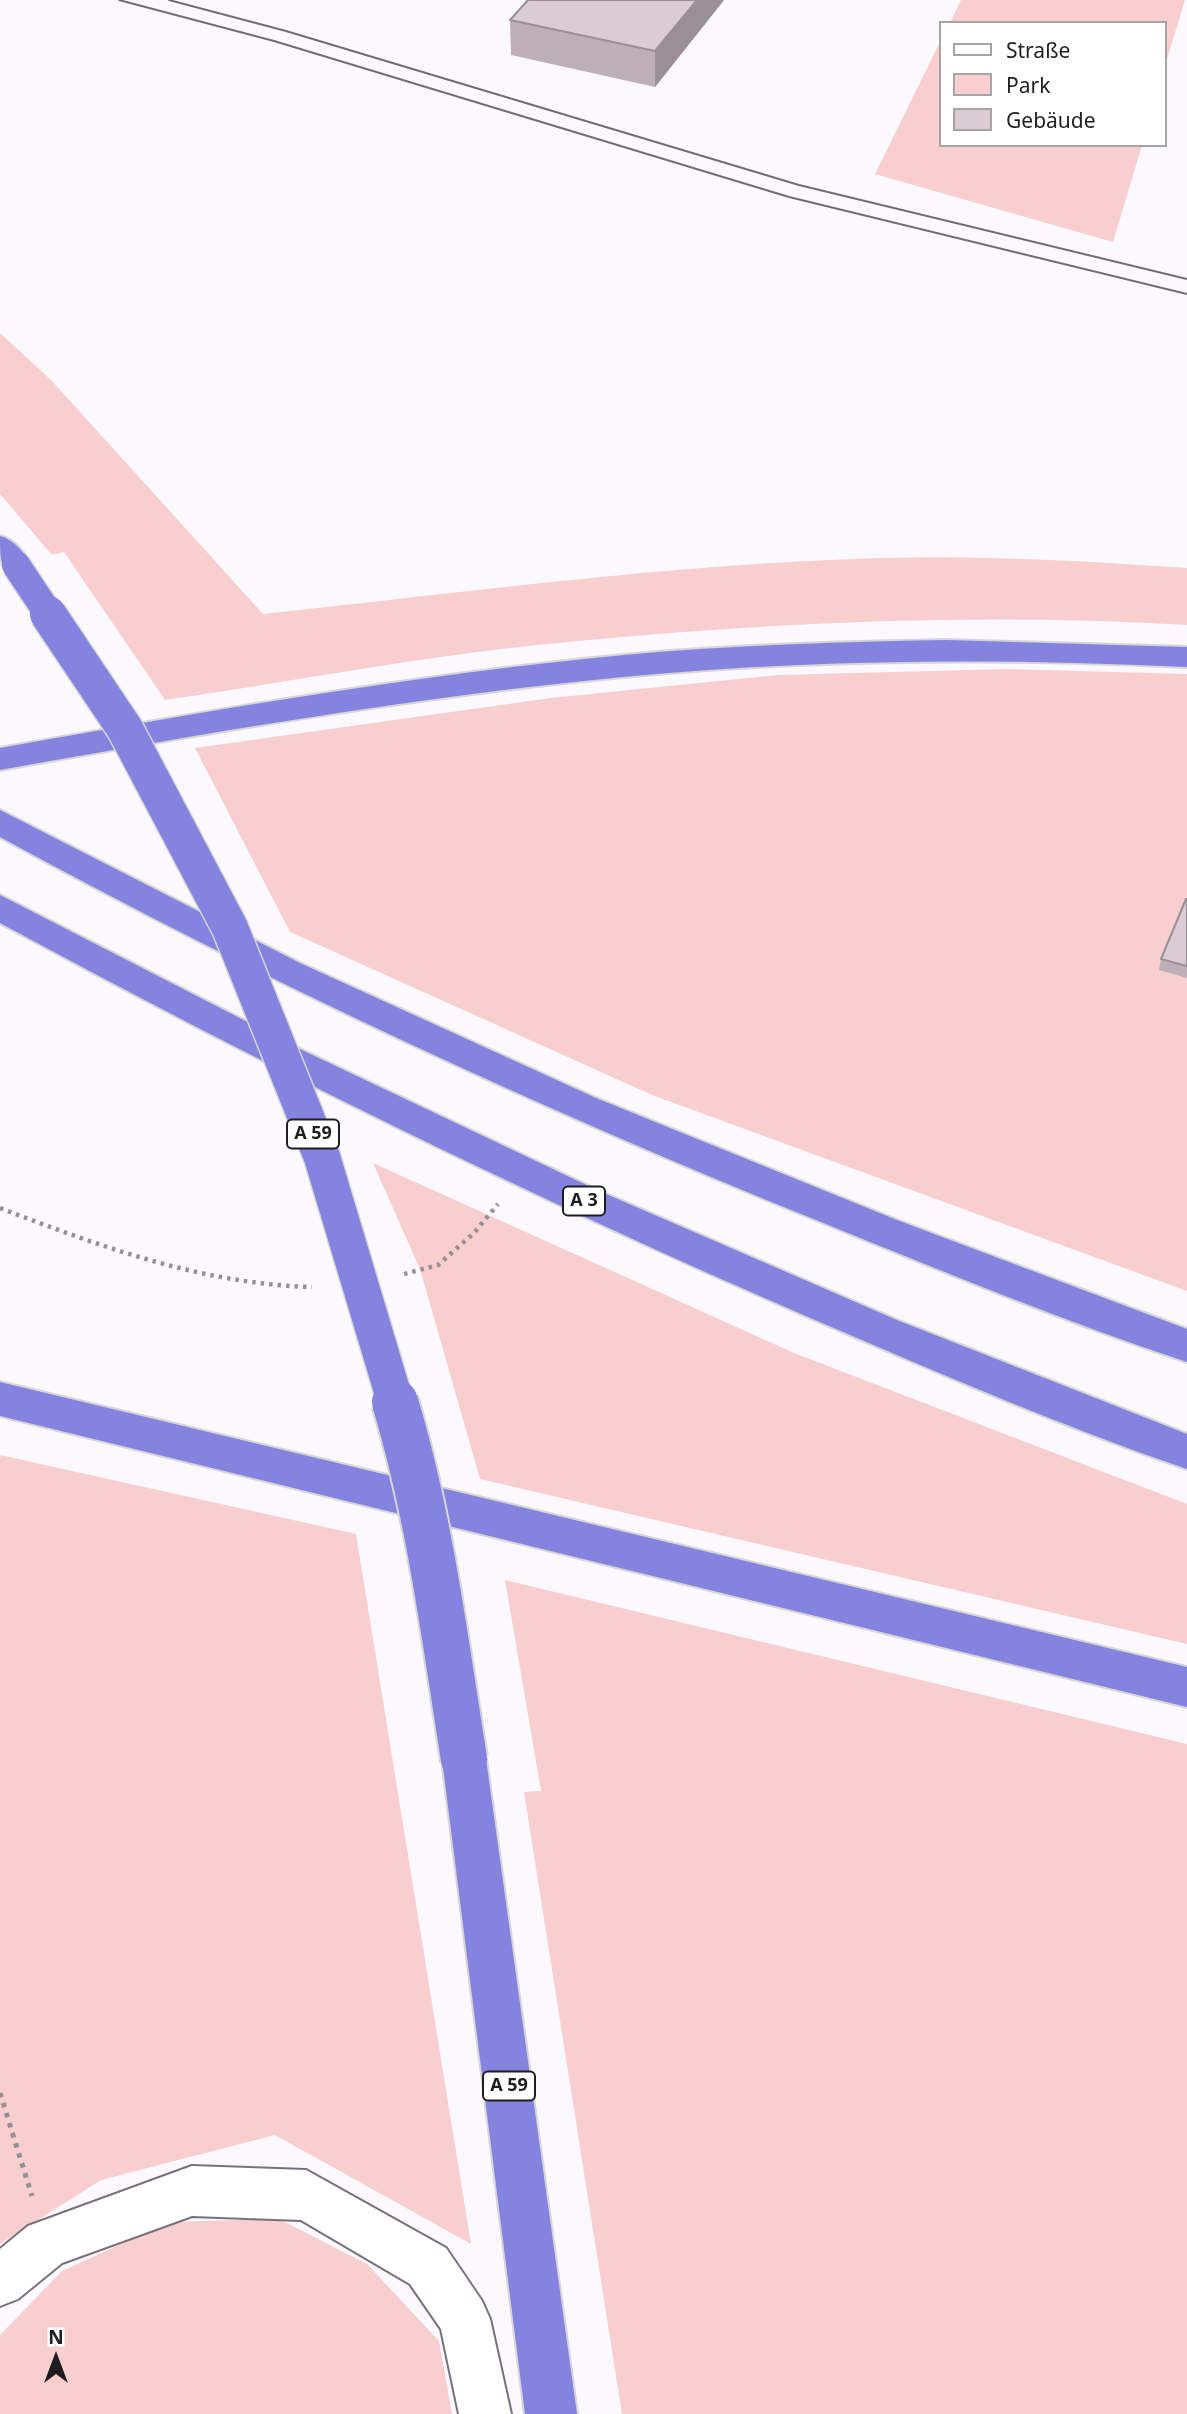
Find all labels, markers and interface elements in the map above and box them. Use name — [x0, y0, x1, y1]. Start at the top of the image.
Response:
legend — [939, 21, 1166, 147]
text: Straße — [1006, 36, 1070, 64]
text: Park — [1006, 71, 1050, 99]
text: Gebäude — [1006, 106, 1096, 134]
road number: A 59 — [287, 1120, 339, 1148]
road number: A 3 — [563, 1186, 605, 1216]
road number: A 59 — [483, 2072, 535, 2100]
north arrow — [21, 2323, 91, 2393]
text: N — [48, 2324, 64, 2350]

